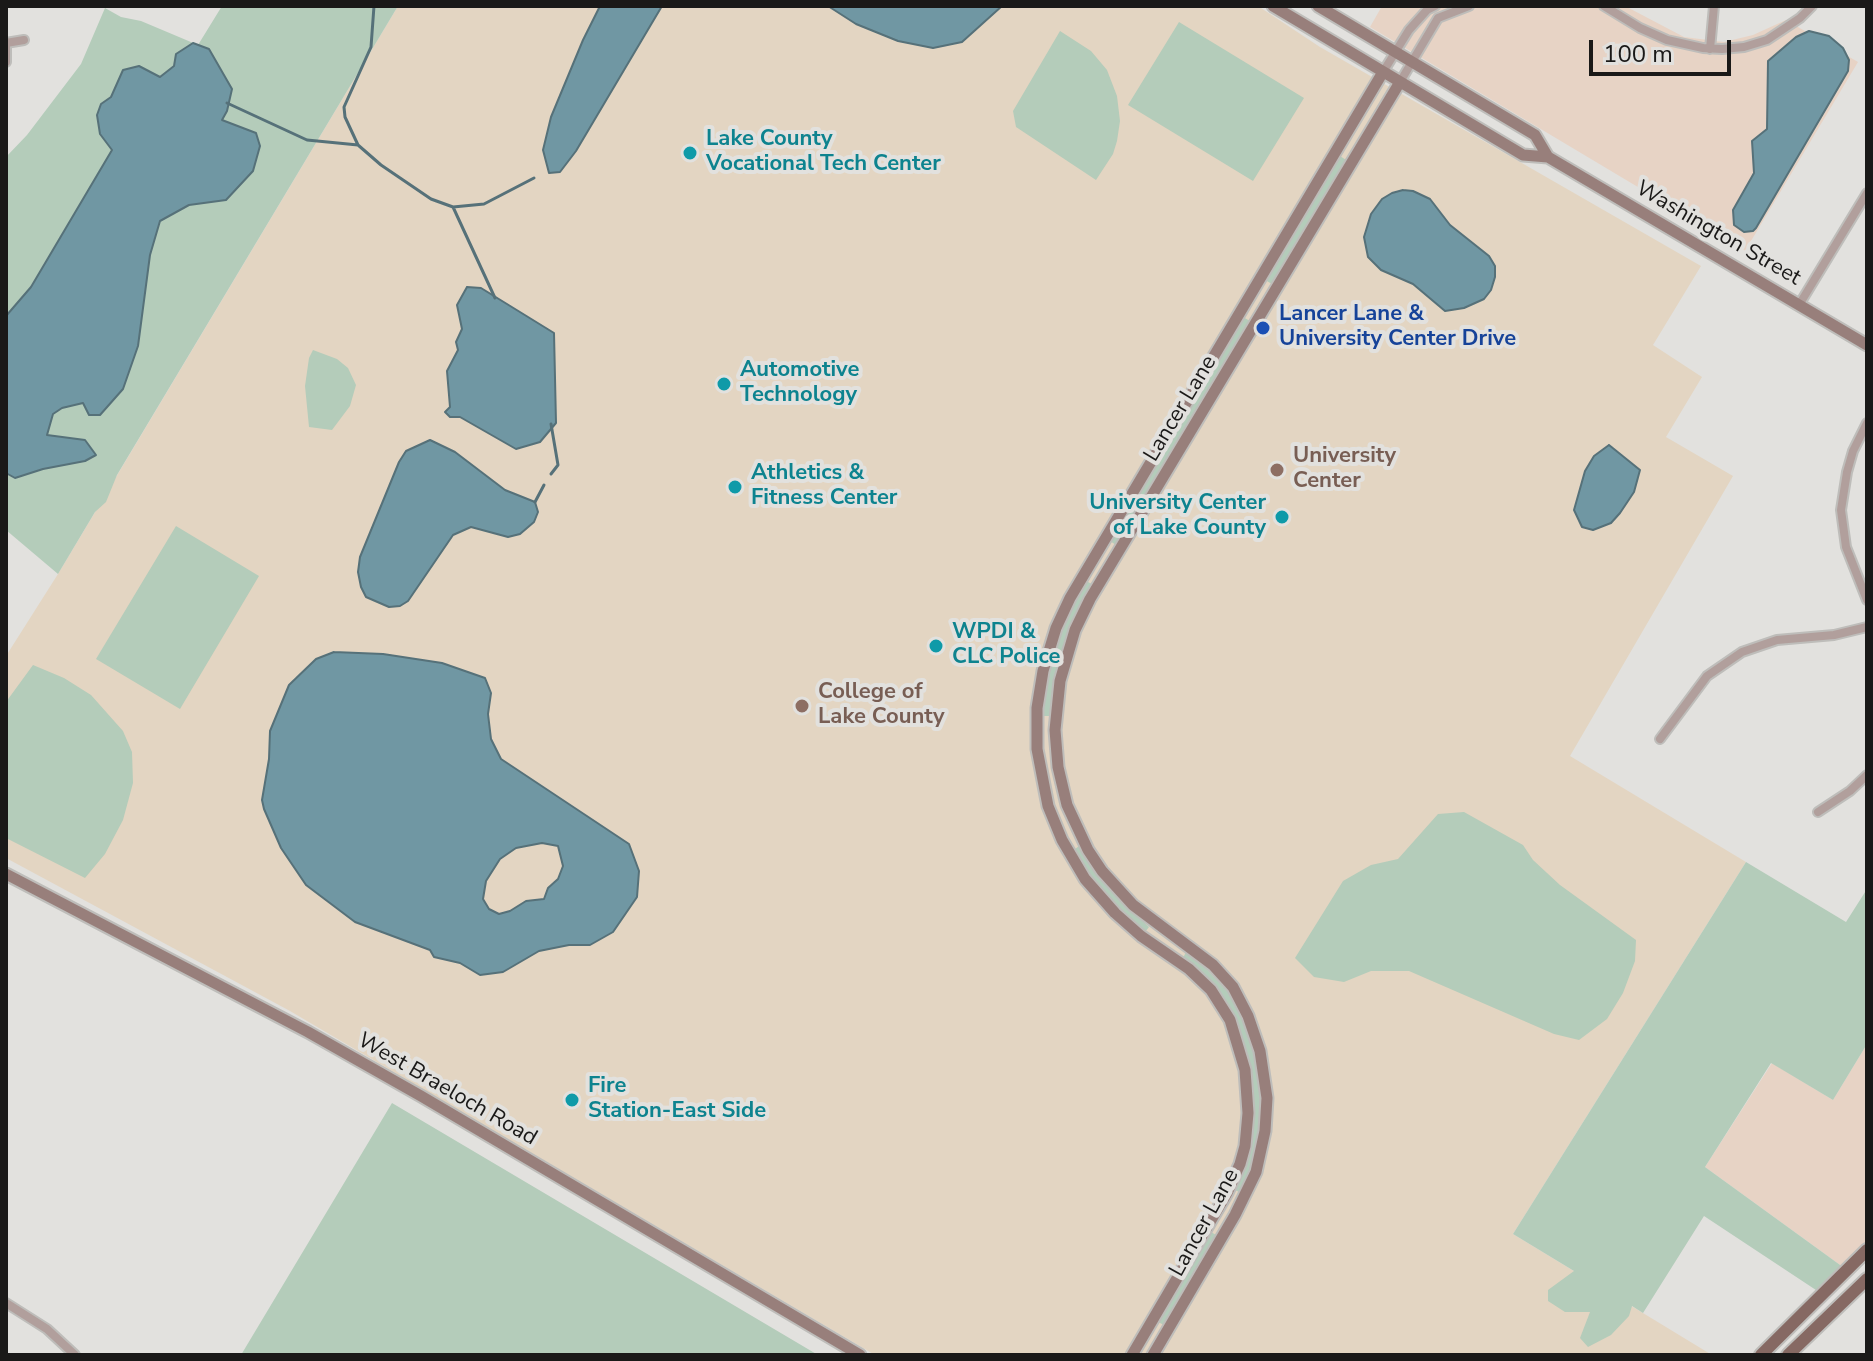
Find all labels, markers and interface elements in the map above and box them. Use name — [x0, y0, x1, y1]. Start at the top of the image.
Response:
scale bar — [1593, 24, 1735, 74]
text: 100 m — [1603, 38, 1673, 70]
place label: Lake County Vocational Tech Center — [706, 127, 941, 178]
marker: Lake County Vocational Tech Center — [681, 144, 699, 162]
street label: Washington Street — [1631, 176, 1805, 292]
place label: Lancer Lane & University Center Drive — [1279, 302, 1516, 354]
marker: Lancer Lane & University Center Drive — [1254, 319, 1272, 337]
street label: Lancer Lane — [1139, 351, 1223, 467]
place label: Automotive Technology — [740, 358, 859, 410]
marker: Automotive Technology — [715, 375, 733, 393]
place label: University Center — [1293, 444, 1396, 496]
place label: Athletics & Fitness Center — [751, 461, 897, 512]
marker: University Center — [1268, 461, 1286, 479]
marker: Athletics & Fitness Center — [726, 478, 744, 496]
place label: University Center of Lake County — [1089, 491, 1266, 542]
marker: University Center of Lake County — [1273, 508, 1291, 526]
place label: WPDI & CLC Police — [952, 620, 1061, 672]
marker: WPDI & CLC Police — [927, 637, 945, 655]
place label: College of Lake County — [818, 680, 944, 732]
marker: College of Lake County — [793, 697, 811, 715]
street label: West Braeloch Road — [353, 1028, 541, 1152]
place label: Fire Station-East Side — [588, 1074, 766, 1126]
marker: Fire Station-East Side — [563, 1091, 581, 1109]
street label: Lancer Lane — [1165, 1165, 1245, 1281]

